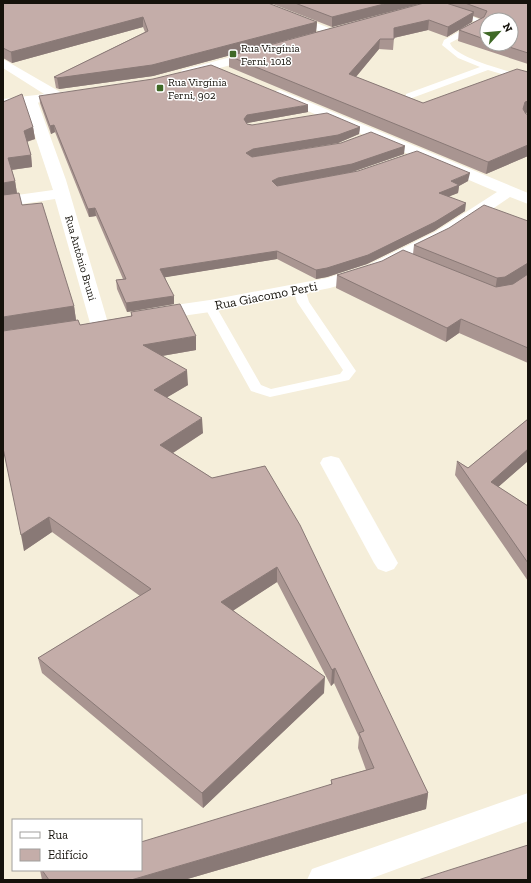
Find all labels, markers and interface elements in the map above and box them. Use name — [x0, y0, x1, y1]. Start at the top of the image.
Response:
north arrow — [479, 12, 519, 52]
text: N — [500, 21, 515, 35]
place label: Rua Virgínia Ferni, 1018 — [241, 42, 300, 68]
marker: Rua Virgínia Ferni, 1018 — [228, 49, 238, 59]
place label: Rua Virgínia Ferni, 902 — [168, 76, 227, 102]
marker: Rua Virgínia Ferni, 902 — [155, 83, 165, 93]
street label: Rua Antônio Bruni — [62, 214, 99, 302]
street label: Rua Giacomo Perti — [214, 278, 319, 313]
legend — [12, 819, 142, 871]
text: Rua — [48, 828, 68, 842]
text: Edifício — [48, 848, 88, 862]

